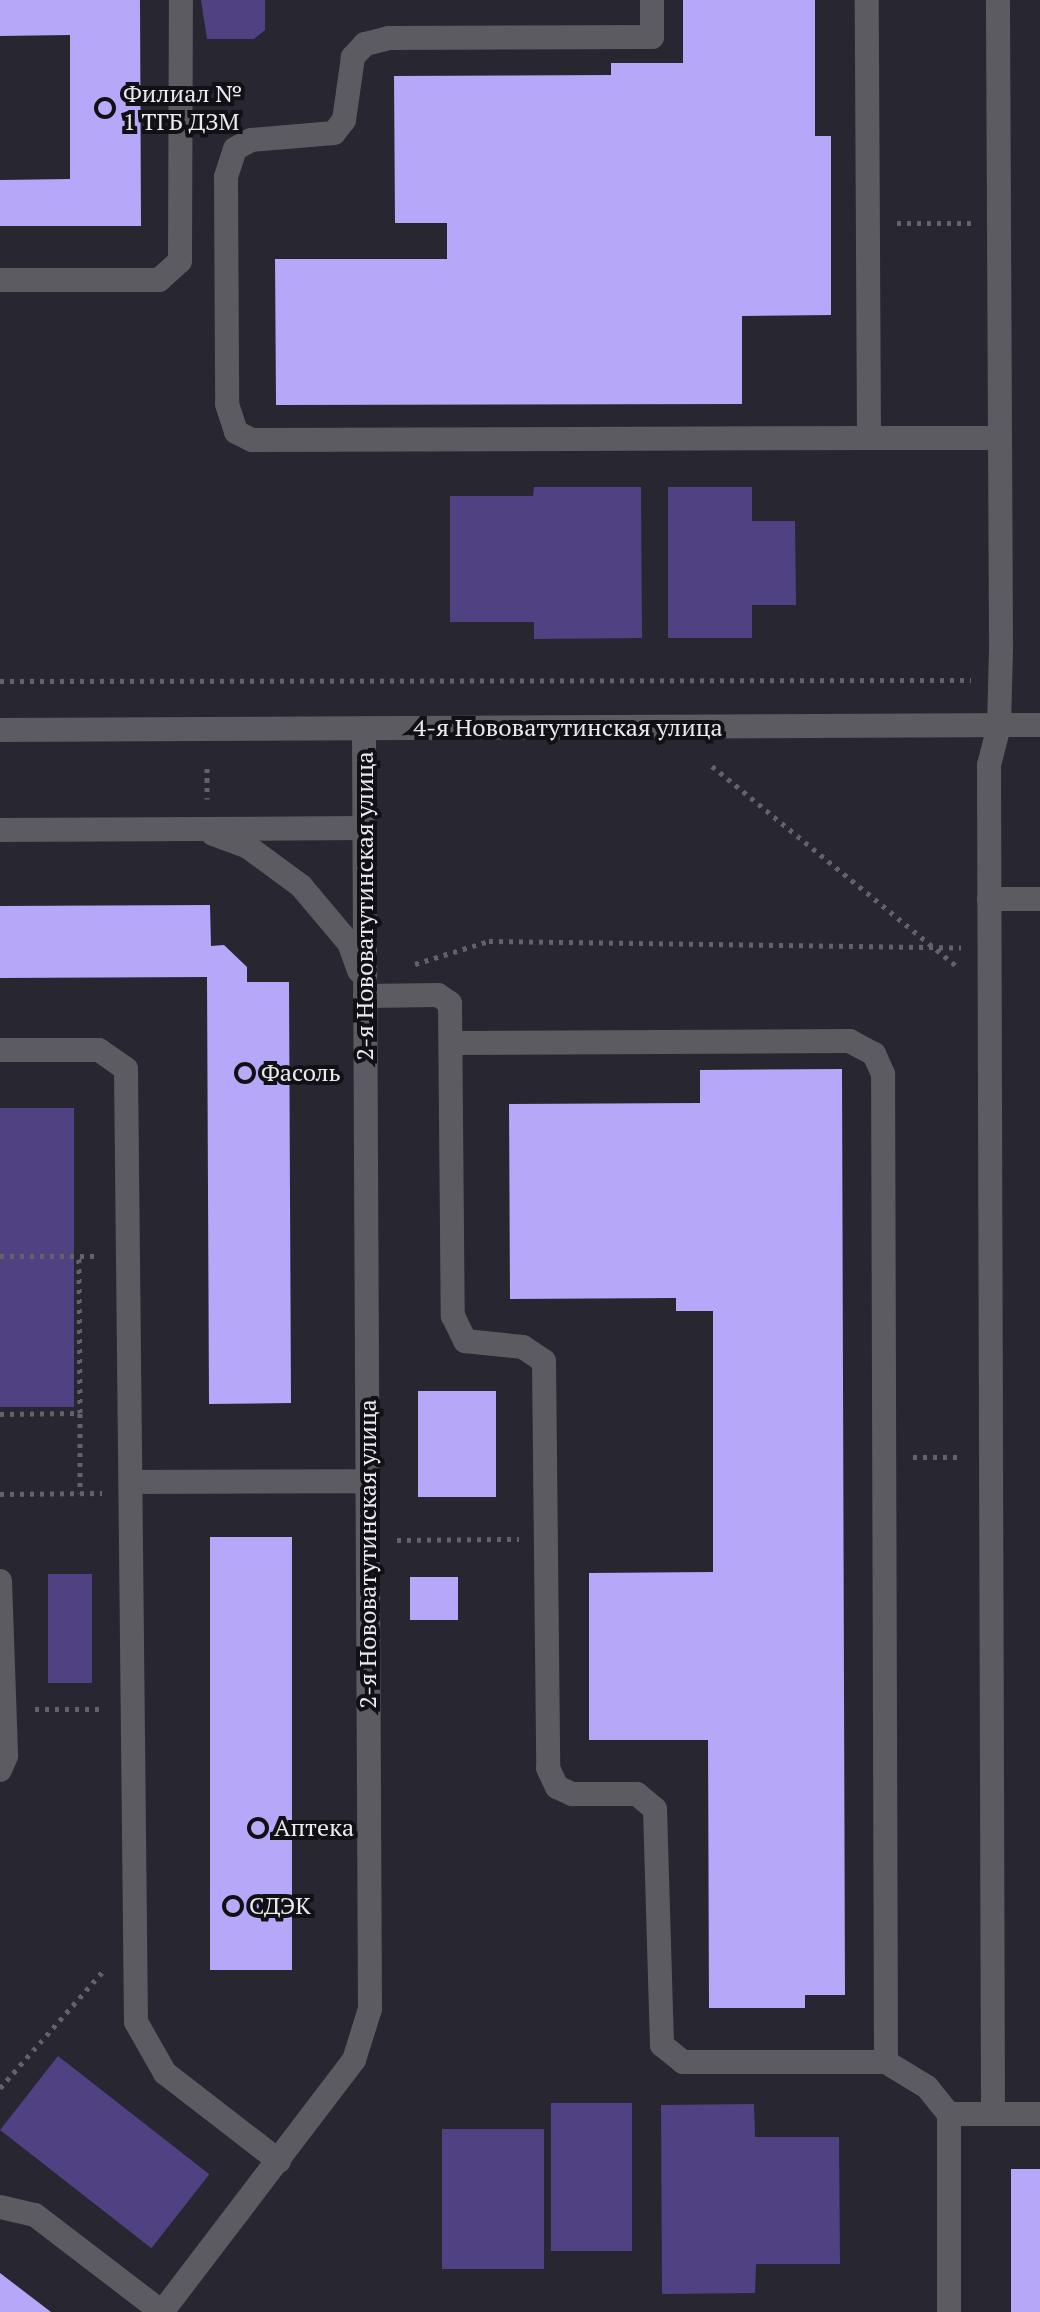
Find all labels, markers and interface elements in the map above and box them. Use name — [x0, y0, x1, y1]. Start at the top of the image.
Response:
place label: Филиал № 1 ТГБ ДЗМ — [123, 80, 242, 136]
marker: Филиал № 1 ТГБ ДЗМ — [94, 97, 116, 119]
street label: 4-я Нововатутинская улица — [413, 714, 723, 742]
street label: 2-я Нововатутинская улица — [351, 751, 379, 1061]
place label: Фасоль — [261, 1059, 341, 1087]
marker: Фасоль — [236, 1064, 254, 1082]
street label: 2-я Нововатутинская улица — [354, 1399, 382, 1709]
place label: Аптека — [274, 1814, 354, 1842]
marker: Аптека — [249, 1819, 267, 1837]
place label: СДЭК — [249, 1892, 311, 1920]
marker: СДЭК — [224, 1897, 242, 1915]

